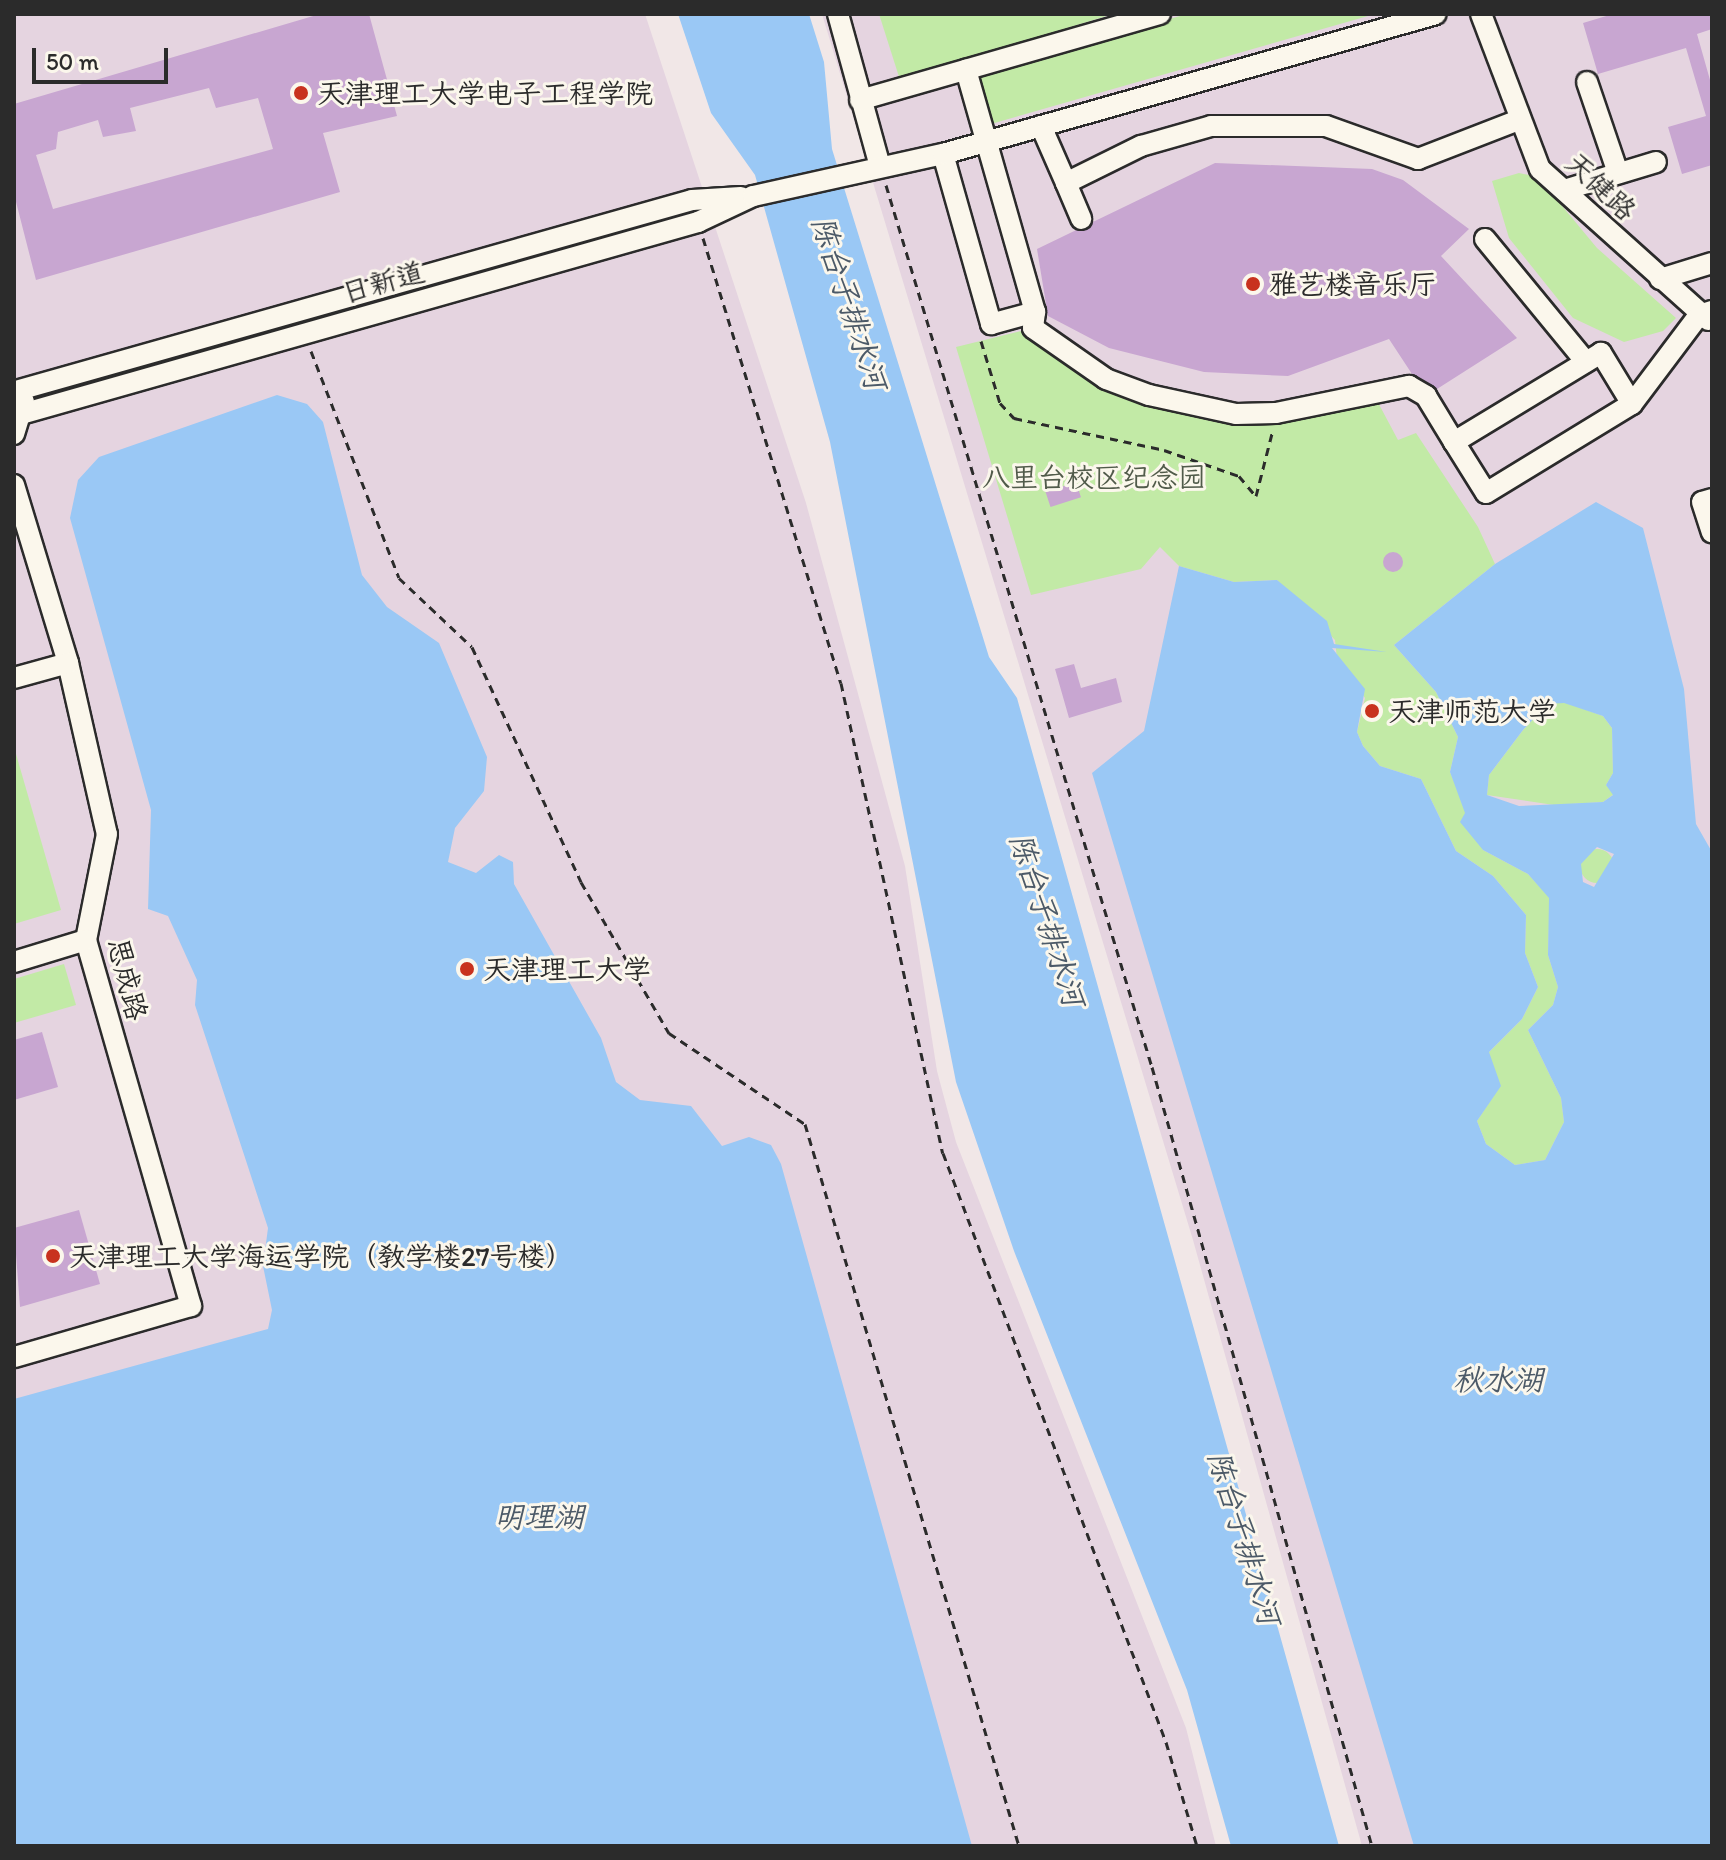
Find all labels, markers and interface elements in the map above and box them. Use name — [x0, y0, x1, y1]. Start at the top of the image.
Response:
scale bar — [36, 32, 172, 82]
text: 50 m — [46, 47, 99, 76]
place label: 天津理工大学电子工程学院 — [317, 76, 653, 110]
marker: 天津理工大学电子工程学院 — [292, 84, 310, 102]
street label: 天健路 — [1559, 145, 1643, 227]
water label: 陈台子排水河 — [804, 212, 894, 394]
street label: 日新道 — [338, 254, 428, 310]
place label: 雅艺楼音乐厅 — [1269, 267, 1437, 301]
marker: 雅艺楼音乐厅 — [1244, 275, 1262, 293]
park label: 八里台校区纪念园 — [982, 460, 1206, 494]
place label: 天津师范大学 — [1388, 694, 1556, 728]
marker: 天津师范大学 — [1363, 702, 1381, 720]
water label: 陈台子排水河 — [1002, 829, 1092, 1011]
street label: 思成路 — [102, 934, 154, 1024]
place label: 天津理工大学 — [483, 952, 651, 986]
marker: 天津理工大学 — [458, 960, 476, 978]
place label: 天津理工大学海运学院（教学楼27号楼） — [69, 1239, 574, 1273]
marker: 天津理工大学海运学院（教学楼27号楼） — [44, 1247, 62, 1265]
water label: 秋水湖 — [1453, 1362, 1543, 1398]
water label: 陈台子排水河 — [1200, 1447, 1288, 1629]
water label: 明理湖 — [494, 1499, 584, 1535]

